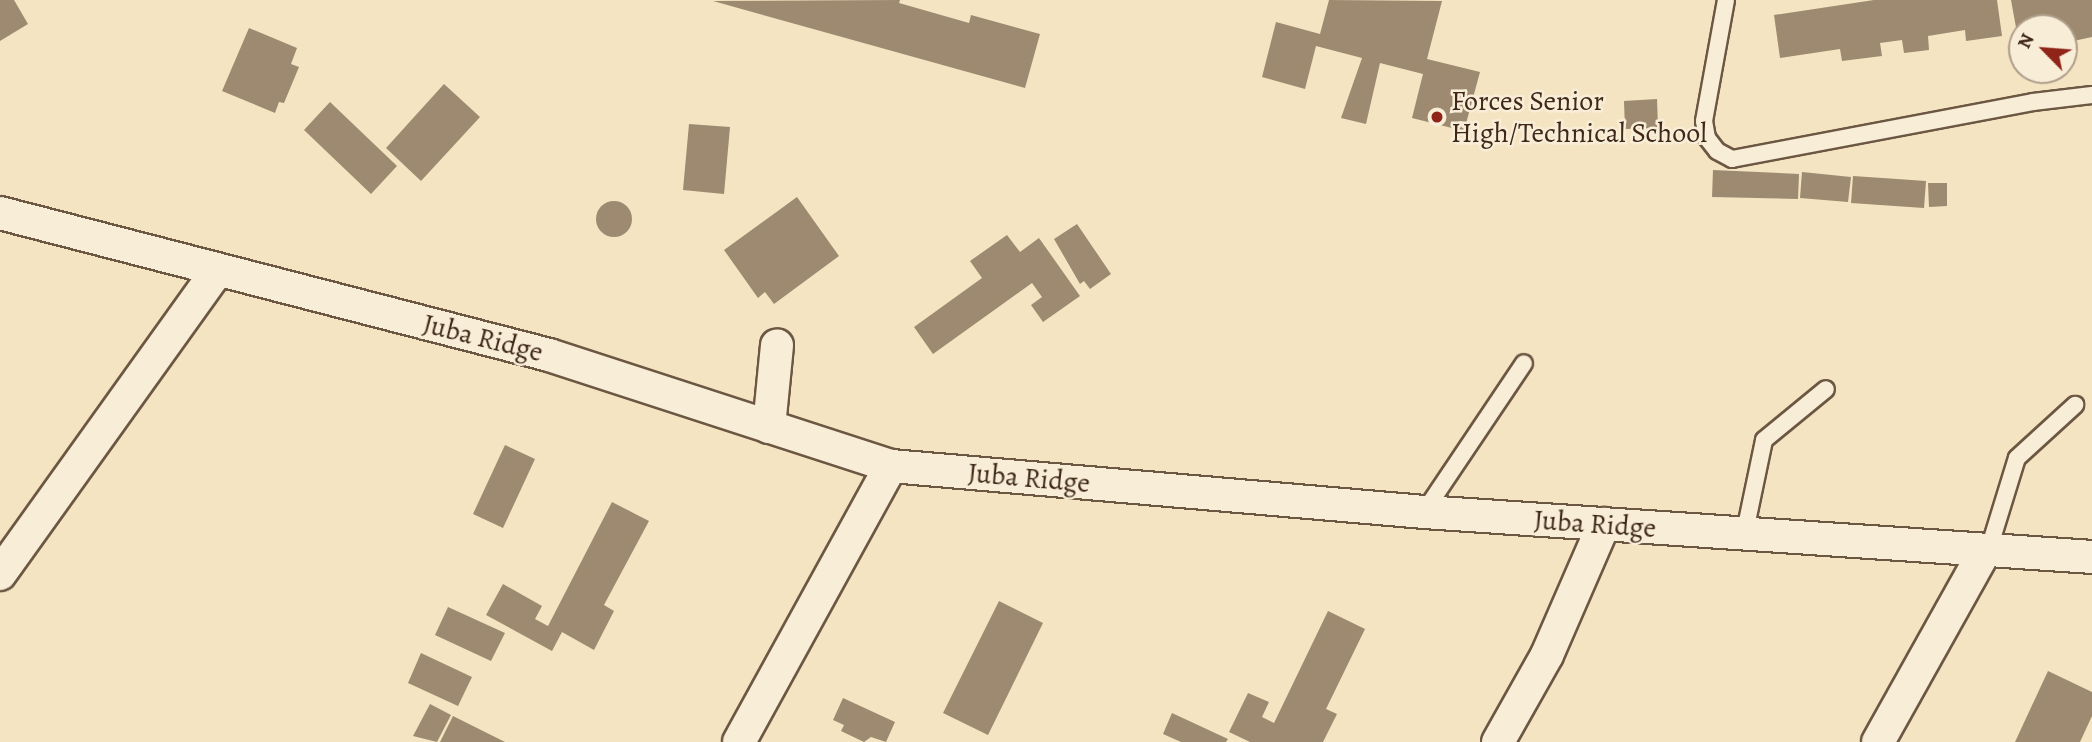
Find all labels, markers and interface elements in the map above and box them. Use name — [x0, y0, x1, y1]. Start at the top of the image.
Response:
north arrow — [2008, 14, 2078, 84]
text: N — [2011, 29, 2040, 53]
place label: Forces Senior High/Technical School — [1451, 84, 1707, 150]
marker: Forces Senior High/Technical School — [1429, 109, 1445, 125]
street label: Juba Ridge — [419, 307, 547, 369]
street label: Juba Ridge — [966, 456, 1092, 500]
street label: Juba Ridge — [1533, 503, 1657, 545]

